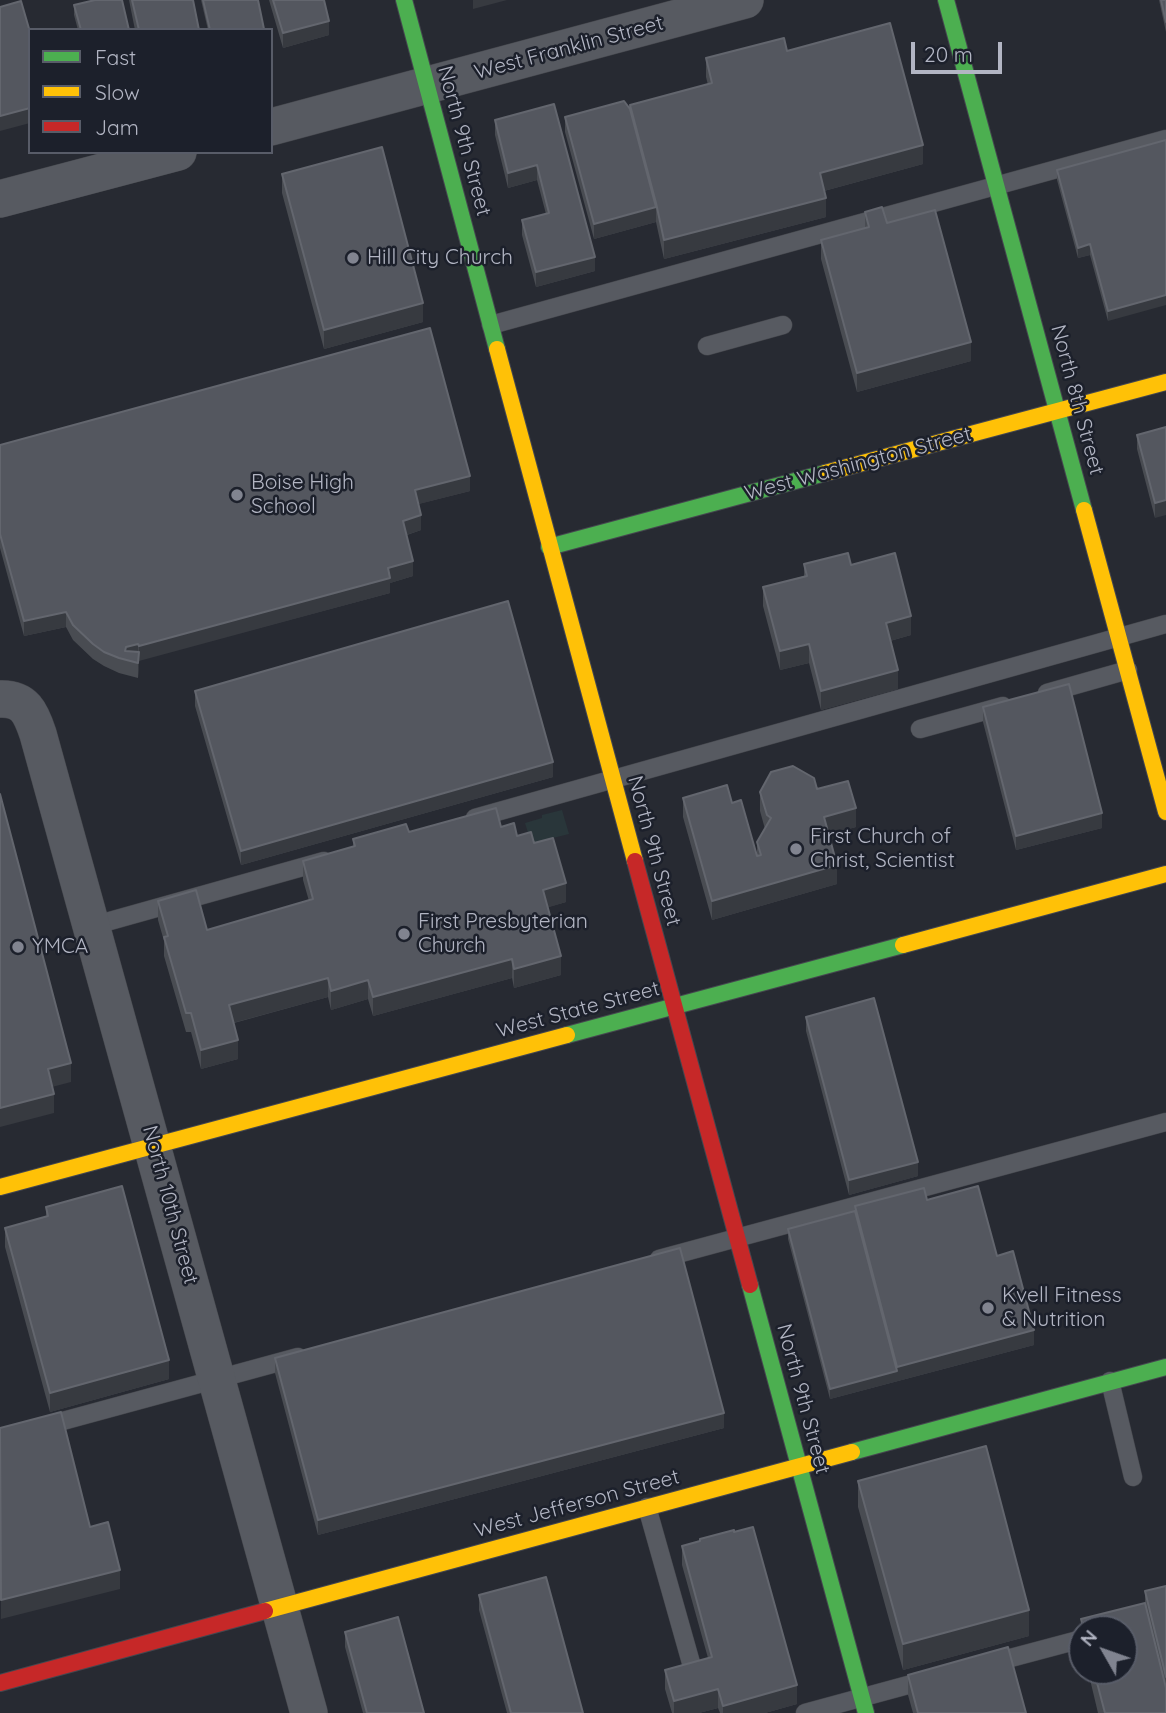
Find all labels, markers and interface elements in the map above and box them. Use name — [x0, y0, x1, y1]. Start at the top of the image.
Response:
street label: West Franklin Street — [472, 11, 666, 85]
legend — [28, 28, 273, 154]
scale bar — [914, 28, 1005, 72]
text: 20 m — [924, 41, 973, 67]
text: Fast — [95, 44, 136, 70]
street label: North 9th Street — [432, 63, 496, 219]
text: Slow — [95, 79, 140, 105]
text: Jam — [95, 114, 139, 140]
place label: Hill City Church — [367, 245, 513, 271]
marker: Hill City Church — [345, 250, 361, 266]
street label: North 8th Street — [1045, 322, 1109, 478]
street label: West Washington Street — [742, 422, 974, 506]
place label: Boise High School — [251, 470, 354, 520]
marker: Boise High School — [229, 487, 245, 503]
street label: North 9th Street — [622, 773, 686, 929]
place label: First Church of Christ, Scientist — [810, 824, 955, 874]
marker: First Church of Christ, Scientist — [788, 841, 804, 857]
place label: First Presbyterian Church — [418, 909, 588, 959]
marker: First Presbyterian Church — [396, 926, 412, 942]
place label: YMCA — [32, 934, 88, 960]
marker: YMCA — [10, 939, 26, 955]
street label: West State Street — [494, 976, 662, 1044]
street label: North 10th Street — [137, 1123, 203, 1287]
place label: Kvell Fitness & Nutrition — [1002, 1283, 1121, 1333]
marker: Kvell Fitness & Nutrition — [980, 1300, 996, 1316]
street label: North 9th Street — [771, 1321, 835, 1477]
street label: West Jefferson Street — [472, 1464, 682, 1544]
north arrow — [1068, 1615, 1138, 1685]
text: N — [1075, 1625, 1102, 1651]

